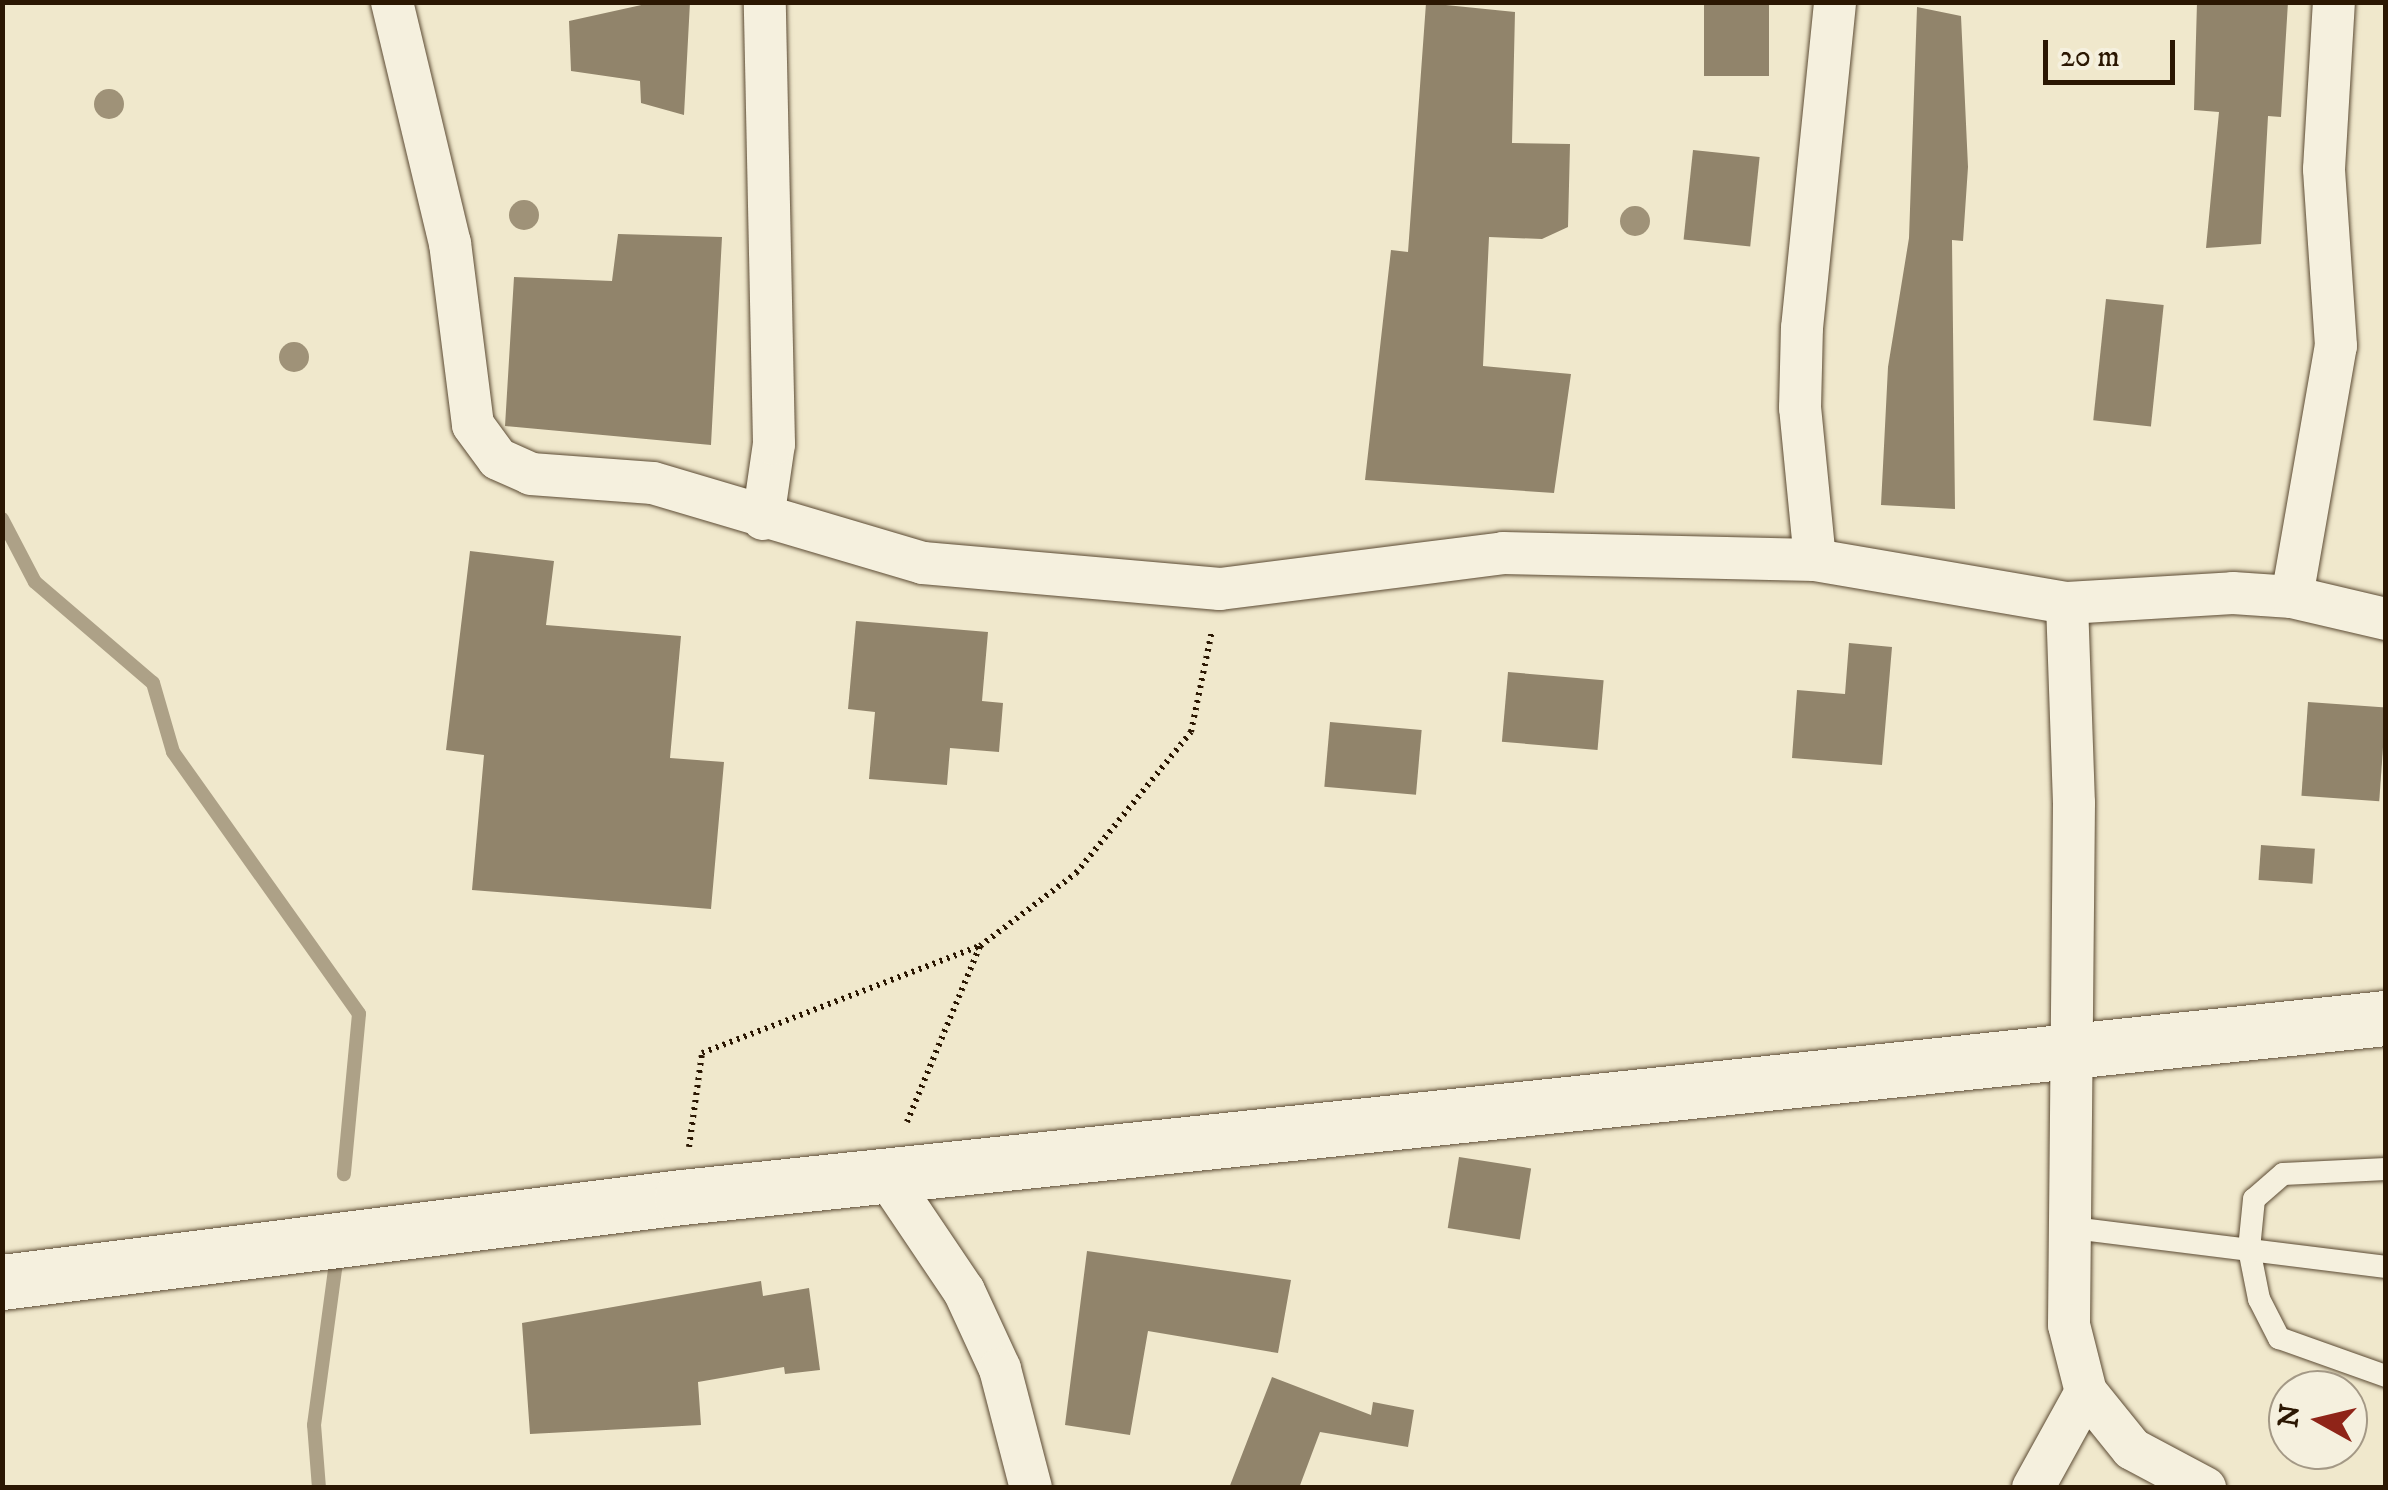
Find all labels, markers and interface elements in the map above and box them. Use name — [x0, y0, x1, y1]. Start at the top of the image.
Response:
scale bar — [2048, 20, 2180, 82]
text: 20 m — [2060, 39, 2120, 76]
north arrow — [2268, 1370, 2368, 1470]
text: N — [2271, 1402, 2309, 1430]

